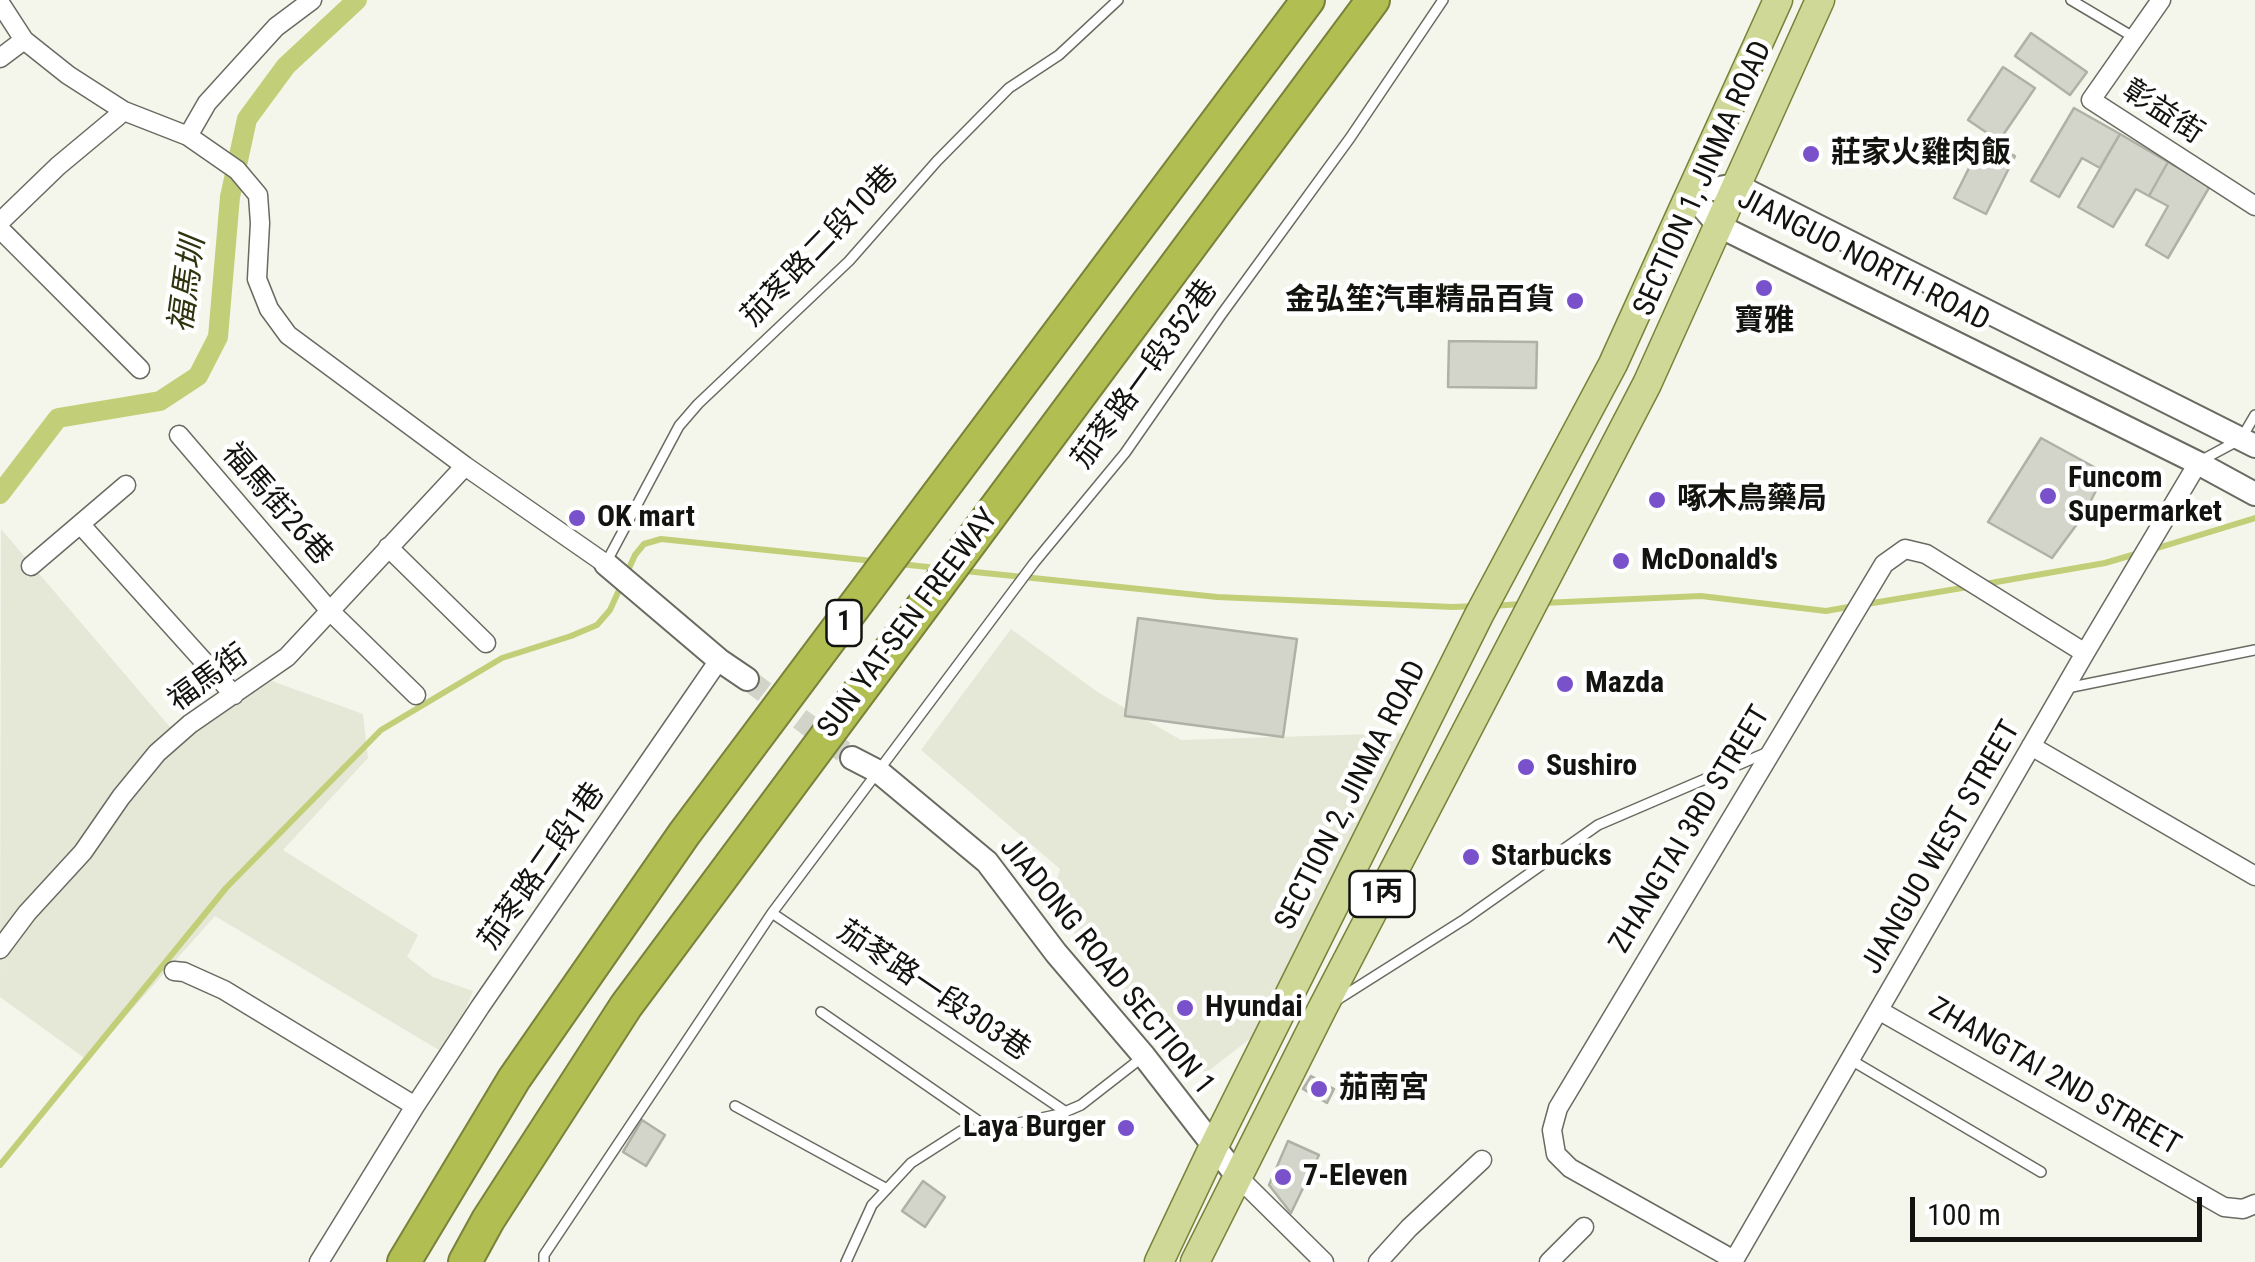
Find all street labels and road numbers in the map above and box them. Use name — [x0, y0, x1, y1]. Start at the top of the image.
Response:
street label: SECTION 1, JINMA ROAD — [1627, 36, 1781, 322]
street label: 彰益街 — [2114, 73, 2210, 153]
street label: 茄苳路二段10巷 — [735, 159, 907, 335]
street label: JIANGUO NORTH ROAD — [1731, 182, 1995, 340]
street label: 茄苳路一段352巷 — [1065, 274, 1227, 476]
street label: 福馬街26巷 — [213, 437, 339, 573]
street label: SUN YAT-SEN FREEWAY — [811, 502, 1007, 746]
road number: 1 — [826, 600, 862, 646]
street label: 福馬街 — [162, 638, 256, 720]
street label: SECTION 2, JINMA ROAD — [1269, 655, 1435, 937]
street label: ZHANGTAI 3RD STREET — [1603, 700, 1779, 960]
street label: JIANGUO WEST STREET — [1855, 715, 2029, 981]
street label: 茄苳路二段1巷 — [472, 777, 614, 957]
street label: JIADONG ROAD SECTION 1 — [991, 831, 1221, 1103]
road number: 1丙 — [1350, 871, 1414, 917]
street label: 茄苳路一段303巷 — [830, 914, 1036, 1070]
street label: ZHANGTAI 2ND STREET — [1922, 991, 2186, 1165]

